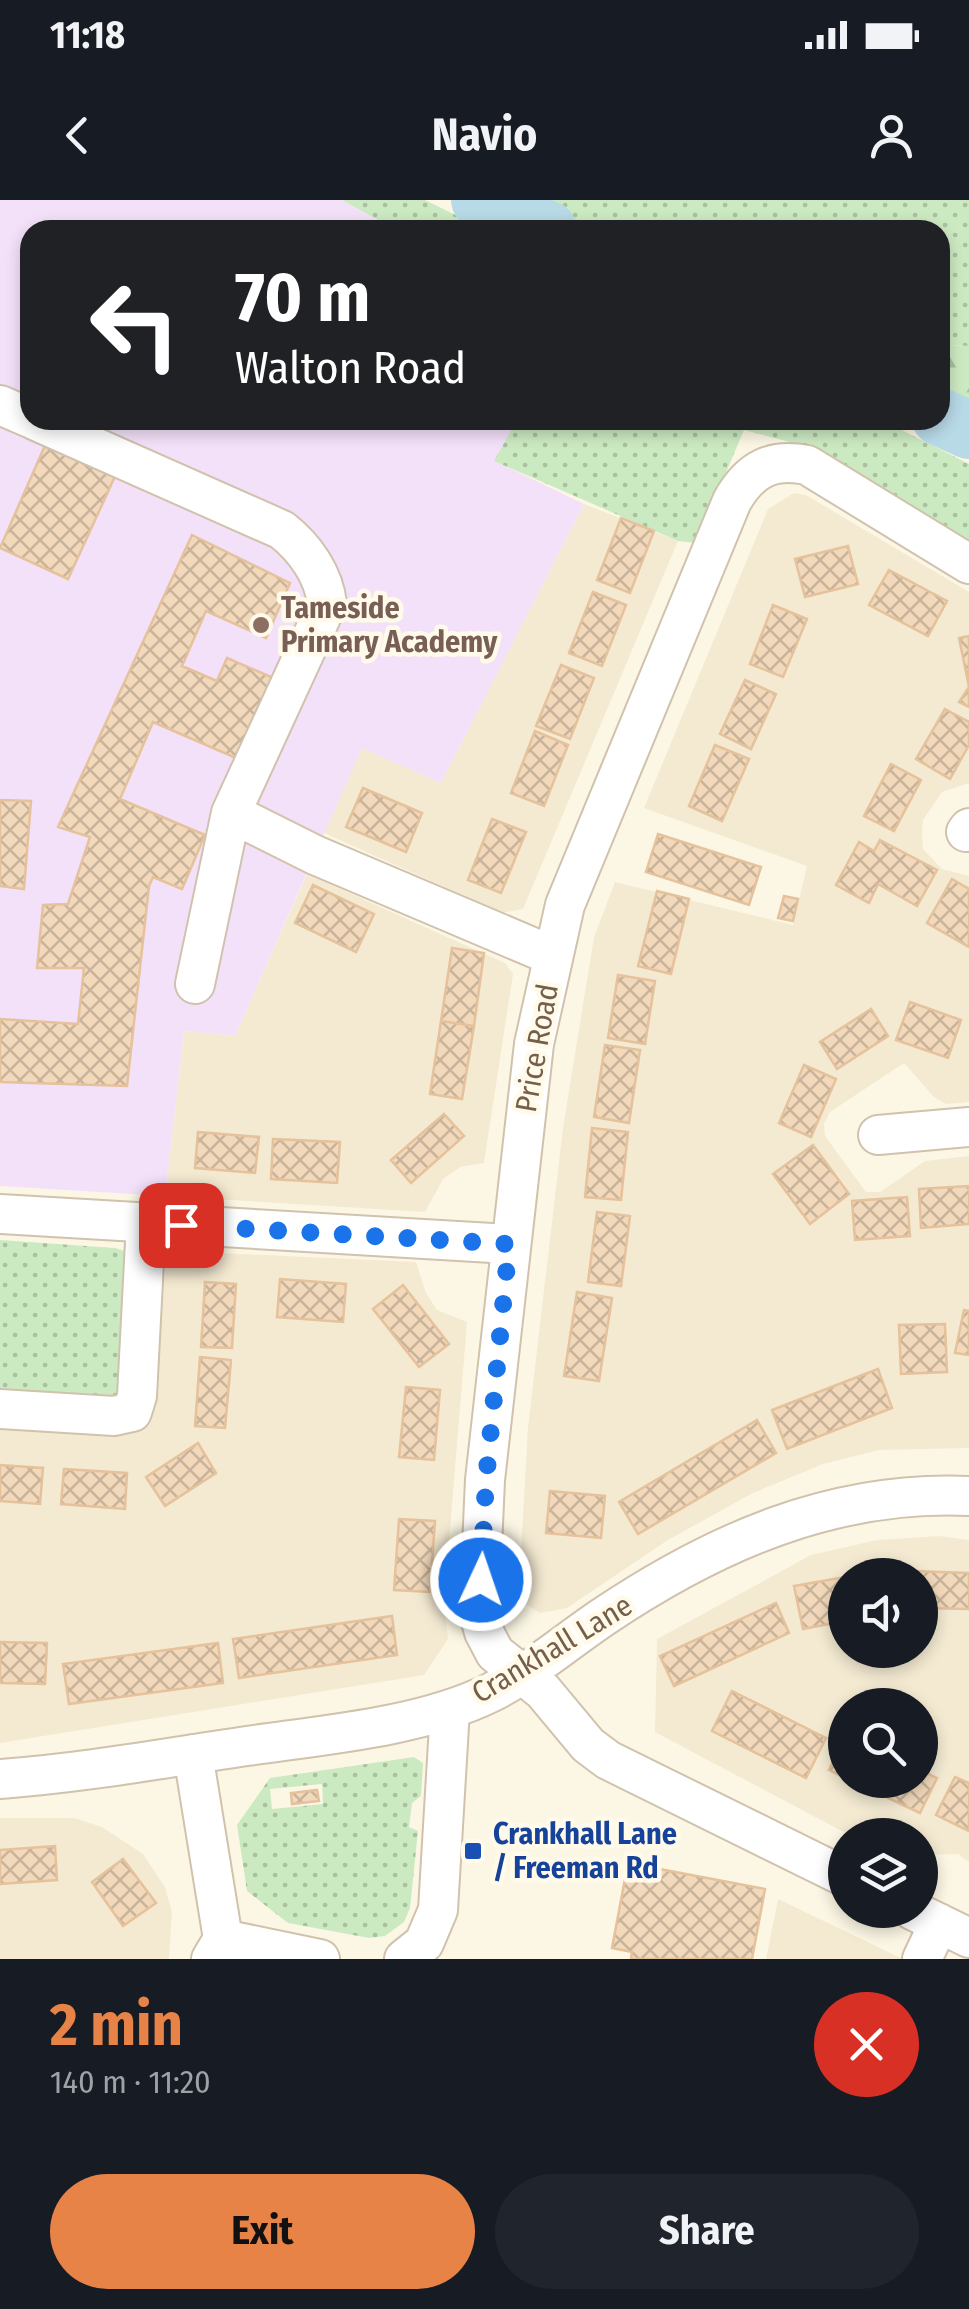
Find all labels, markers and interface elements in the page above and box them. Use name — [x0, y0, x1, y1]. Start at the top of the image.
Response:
text: 11:18 — [50, 12, 125, 58]
icon: back — [50, 108, 105, 163]
text: Navio — [432, 108, 537, 162]
icon: person — [864, 108, 919, 163]
text: 70 m — [235, 256, 370, 340]
icon: left — [70, 260, 200, 390]
text: Walton Road — [235, 341, 466, 395]
place label: Tameside Primary Academy — [281, 590, 498, 660]
marker: Tameside Primary Academy — [250, 614, 272, 636]
street label: Price Road — [508, 981, 566, 1115]
pin — [139, 1183, 224, 1268]
icon: arrive — [154, 1198, 209, 1253]
position arrow — [429, 1528, 533, 1632]
map controls — [828, 1558, 938, 1928]
button: sound — [828, 1558, 938, 1668]
street label: Crankhall Lane — [465, 1587, 639, 1711]
button: search — [828, 1688, 938, 1798]
place label: Crankhall Lane / Freeman Rd — [493, 1816, 677, 1886]
button: layers — [828, 1818, 938, 1928]
marker: Crankhall Lane / Freeman Rd — [462, 1840, 484, 1862]
text: 2 min — [50, 1989, 183, 2061]
button: close — [814, 1992, 919, 2097]
text: 140 m · 11:20 — [50, 2063, 211, 2101]
button: Exit — [50, 2174, 475, 2289]
button: Share — [495, 2174, 919, 2289]

